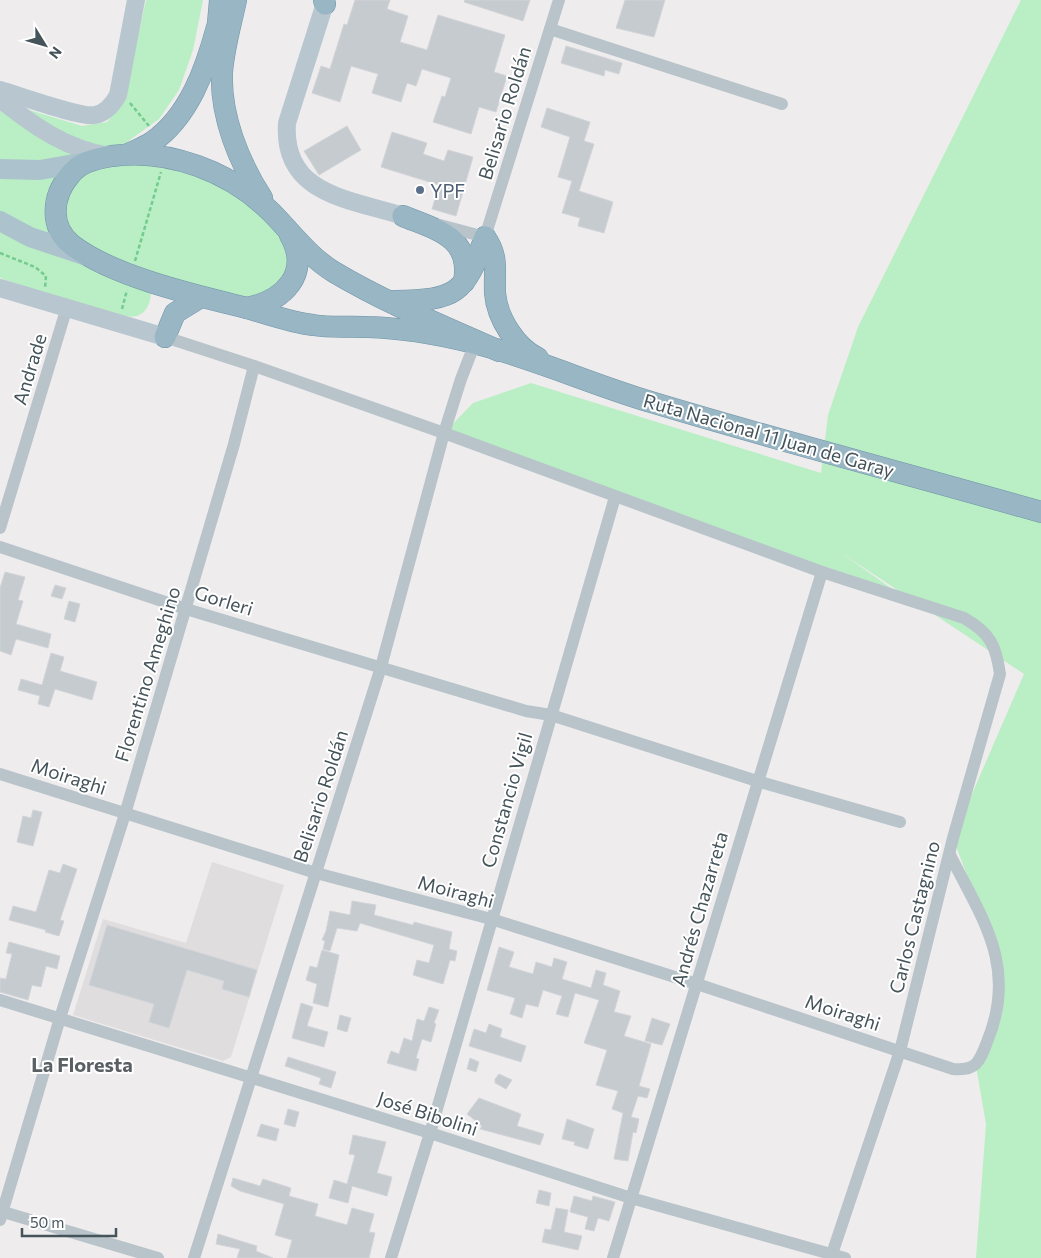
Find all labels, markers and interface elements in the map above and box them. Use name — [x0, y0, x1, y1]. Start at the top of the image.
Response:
north arrow — [20, 20, 70, 70]
text: N — [46, 44, 66, 62]
street label: Belisario Roldán — [473, 44, 535, 182]
place label: YPF — [430, 179, 465, 202]
marker: YPF — [414, 184, 426, 196]
street label: Andrade — [7, 331, 51, 407]
street label: Ruta Nacional 11 Juan de Garay — [641, 388, 897, 482]
street label: Gorleri — [192, 580, 256, 620]
street label: Florentino Ameghino — [109, 584, 185, 764]
street label: Belisario Roldán — [288, 727, 352, 865]
street label: Constancio Vigil — [476, 730, 536, 870]
street label: Moiraghi — [28, 753, 110, 799]
street label: Andrés Chazarreta — [666, 829, 732, 989]
street label: Carlos Castagnino — [884, 838, 944, 996]
street label: Moiraghi — [415, 870, 497, 912]
street label: Moiraghi — [802, 989, 884, 1035]
district label: La Floresta — [31, 1052, 133, 1076]
street label: José Bibolini — [375, 1086, 481, 1140]
scale bar — [22, 1206, 116, 1238]
text: 50 m — [30, 1213, 64, 1231]

